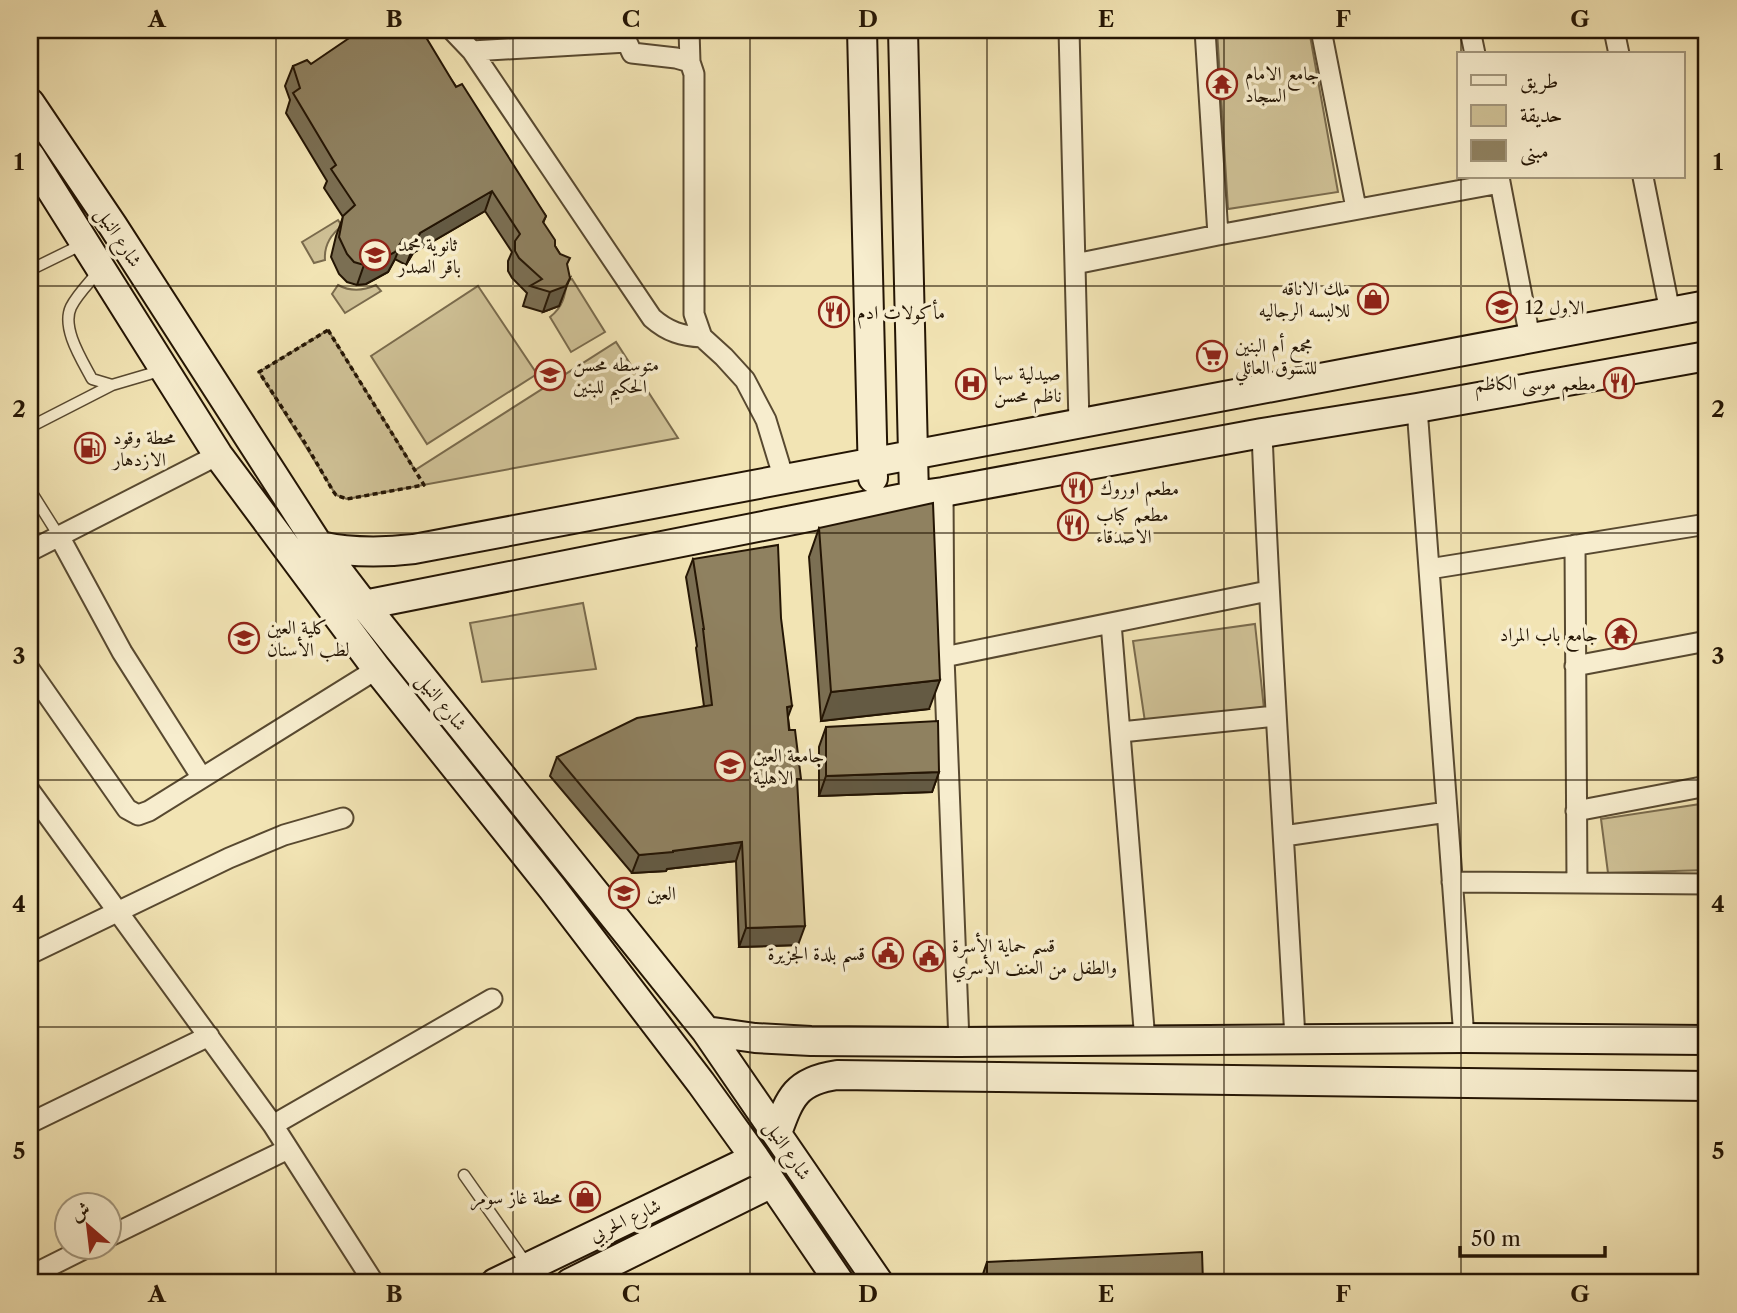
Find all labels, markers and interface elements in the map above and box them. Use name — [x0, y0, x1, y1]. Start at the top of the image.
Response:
text: A — [147, 5, 167, 33]
text: B — [385, 5, 403, 33]
text: C — [622, 5, 640, 33]
text: D — [858, 5, 878, 33]
text: E — [1098, 5, 1114, 33]
text: F — [1335, 5, 1351, 33]
text: G — [1570, 5, 1590, 33]
legend — [1457, 52, 1684, 178]
place label: جامع الامام السجاد — [1245, 62, 1319, 107]
temple icon: جامع الامام السجاد — [1205, 67, 1239, 101]
text: طريق — [1520, 68, 1558, 94]
text: حديقة — [1520, 102, 1563, 128]
text: مبنى — [1520, 138, 1549, 166]
text: 1 — [14, 148, 25, 176]
text: 1 — [1713, 148, 1724, 176]
street label: شارع النيل — [88, 203, 147, 274]
place label: ثانوية محمد باقر الصدر — [396, 233, 461, 279]
school or university icon: ثانوية محمد باقر الصدر — [358, 238, 392, 272]
place label: ملك الاناقه للالبسه الرجاليه — [1259, 277, 1350, 322]
shop icon: ملك الاناقه للالبسه الرجاليه — [1356, 282, 1390, 316]
school or university icon: الاول 12 — [1485, 290, 1519, 324]
restaurant icon: مأكولات ادم — [817, 295, 851, 329]
place label: الاول 12 — [1525, 296, 1584, 319]
place label: مأكولات ادم — [857, 299, 945, 329]
place label: مجمع أم البنين للتسوق العائلي — [1235, 333, 1317, 386]
supermarket icon: مجمع أم البنين للتسوق العائلي — [1195, 339, 1229, 373]
place label: متوسطه محسن الحكيم للبنين — [573, 353, 659, 406]
school or university icon: متوسطه محسن الحكيم للبنين — [533, 358, 567, 392]
place label: صيدلية سها ناظم محسن — [994, 362, 1062, 414]
restaurant icon: مطعم موسى الكاظم — [1602, 366, 1636, 400]
hospital icon: صيدلية سها ناظم محسن — [954, 367, 988, 401]
place label: مطعم موسى الكاظم — [1475, 372, 1596, 402]
text: 2 — [12, 395, 26, 423]
text: 2 — [1711, 395, 1725, 423]
place label: محطة وقود الازدهار — [111, 426, 176, 471]
fuel station icon: محطة وقود الازدهار — [73, 431, 107, 465]
restaurant icon: مطعم اوروك — [1060, 471, 1094, 505]
place label: مطعم اوروك — [1100, 477, 1179, 507]
place label: مطعم كباب الاصدقاء — [1096, 503, 1169, 548]
restaurant icon: مطعم كباب الاصدقاء — [1056, 508, 1090, 542]
place label: كلية العين لطب الأسنان — [267, 616, 350, 662]
temple icon: جامع باب المراد — [1604, 617, 1638, 651]
school or university icon: كلية العين لطب الأسنان — [227, 621, 261, 655]
place label: جامع باب المراد — [1500, 623, 1598, 652]
text: 3 — [13, 642, 26, 670]
text: 3 — [1712, 642, 1725, 670]
street label: شارع النيل — [409, 669, 472, 738]
place label: جامعة العين الاهلية — [753, 744, 824, 789]
school or university icon: جامعة العين الاهلية — [713, 749, 747, 783]
school or university icon: العين — [607, 876, 641, 910]
place label: العين — [647, 882, 676, 905]
text: 4 — [12, 890, 26, 918]
text: 4 — [1711, 890, 1725, 918]
place label: قسم حماية الأسرة والطفل من العنف الأسري — [952, 932, 1117, 983]
public building icon: قسم بلدة الجزيرة — [871, 936, 905, 970]
public building icon: قسم حماية الأسرة والطفل من العنف الأسري — [912, 939, 946, 973]
place label: قسم بلدة الجزيرة — [768, 942, 865, 973]
street label: شارع النيل — [756, 1116, 816, 1186]
text: 5 — [13, 1137, 25, 1165]
text: 5 — [1712, 1137, 1724, 1165]
shop icon: محطة غاز سومر — [568, 1180, 602, 1214]
place label: محطة غاز سومر — [470, 1186, 563, 1211]
north arrow — [52, 1190, 122, 1260]
street label: شارع الحربي — [586, 1193, 666, 1250]
text: ش — [67, 1197, 94, 1226]
scale bar — [1460, 1215, 1606, 1259]
text: 50 m — [1471, 1226, 1521, 1251]
text: A — [147, 1280, 167, 1308]
text: B — [385, 1280, 403, 1308]
text: C — [622, 1280, 640, 1308]
text: D — [858, 1280, 878, 1308]
text: E — [1098, 1280, 1114, 1308]
text: F — [1335, 1280, 1351, 1308]
text: G — [1570, 1280, 1590, 1308]

